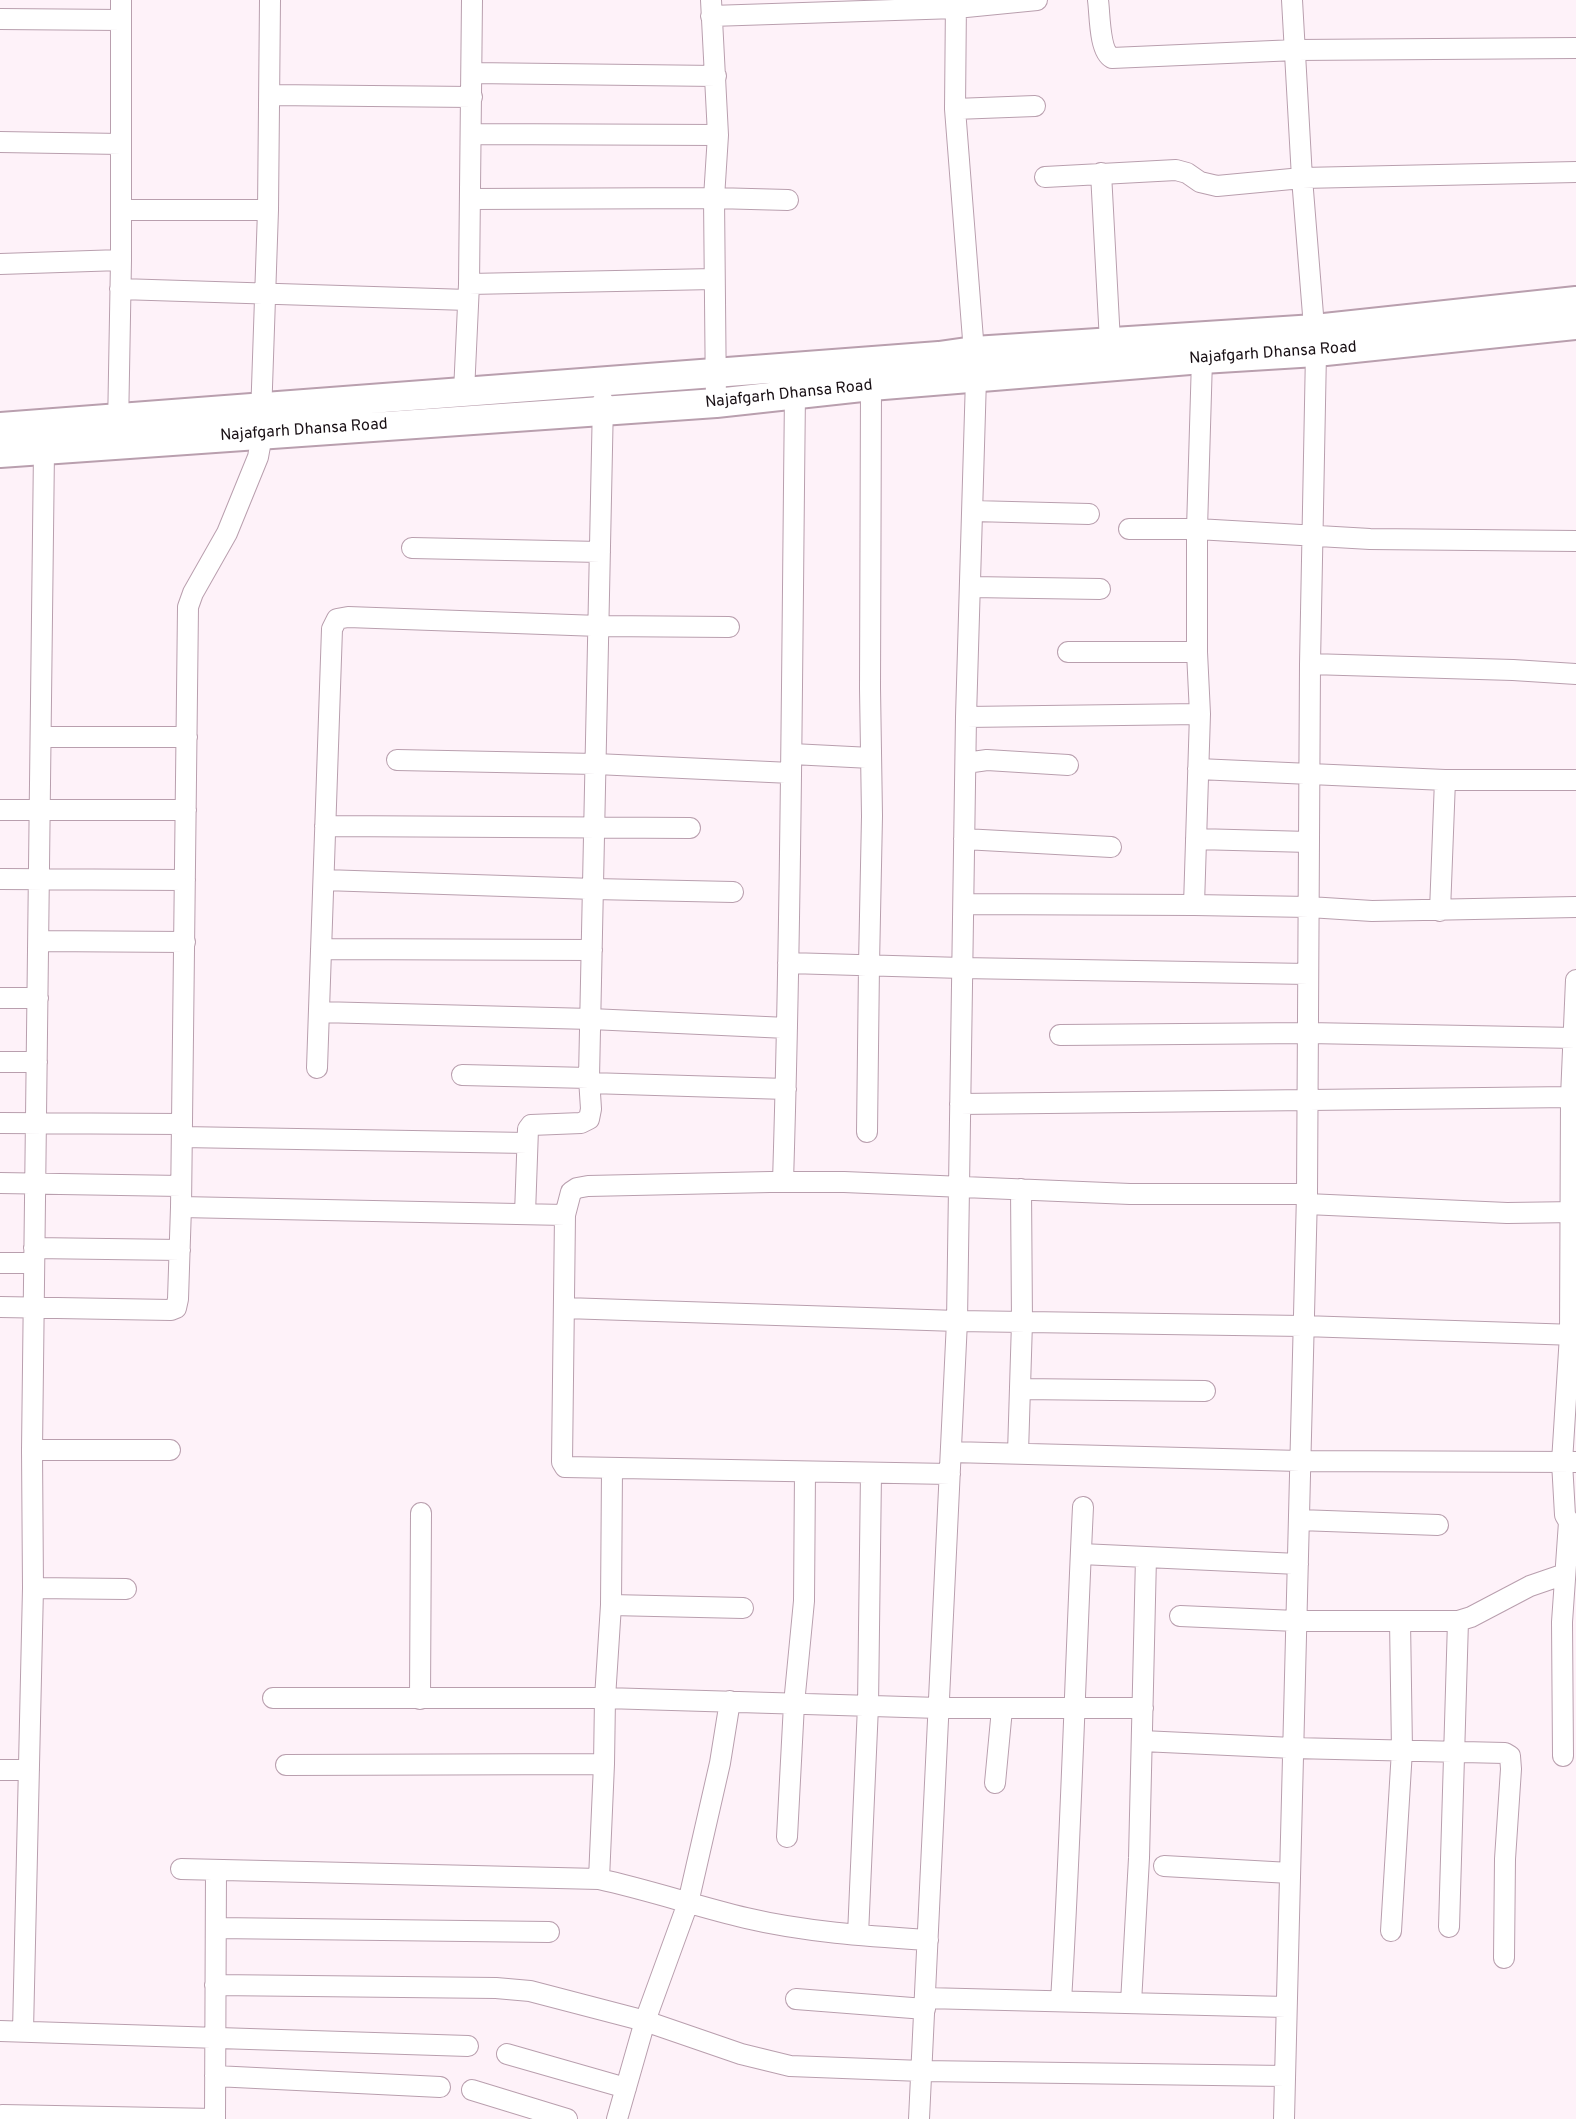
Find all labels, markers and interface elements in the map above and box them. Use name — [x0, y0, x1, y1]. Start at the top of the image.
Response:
street label: Najafgarh Dhansa Road — [1189, 339, 1357, 369]
street label: Najafgarh Dhansa Road — [704, 377, 874, 413]
street label: Najafgarh Dhansa Road — [220, 416, 388, 446]

